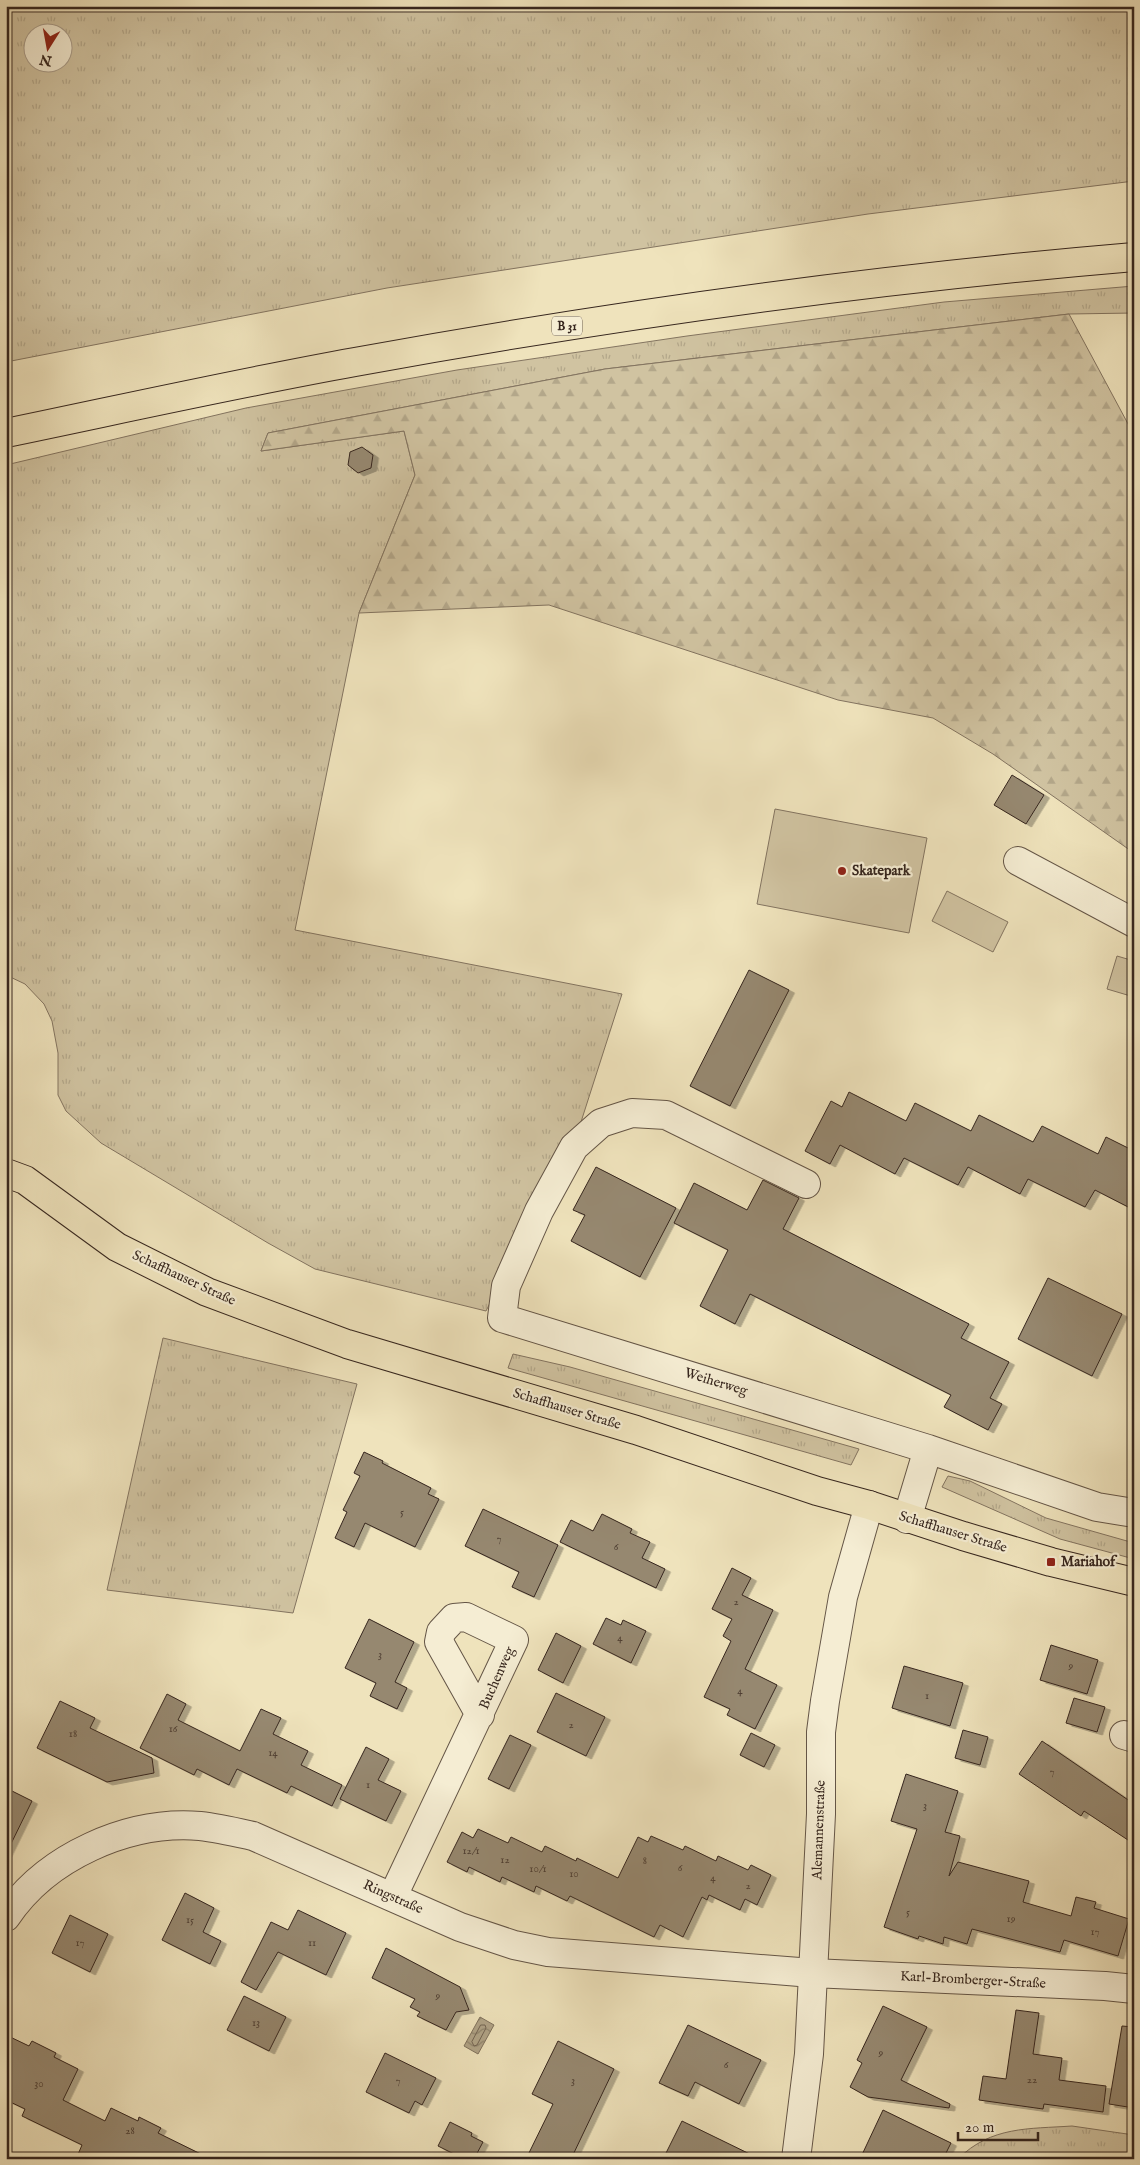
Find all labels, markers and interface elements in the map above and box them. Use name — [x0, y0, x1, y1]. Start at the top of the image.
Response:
north arrow — [22, 22, 72, 72]
text: N — [38, 50, 54, 70]
road number: B 31 — [552, 316, 582, 336]
place label: Skatepark — [852, 862, 911, 880]
marker: Skatepark — [836, 865, 848, 877]
street label: Schaffhauser Straße — [129, 1246, 239, 1310]
street label: Weiherweg — [682, 1364, 750, 1400]
street label: Schaffhauser Straße — [511, 1384, 624, 1434]
house number: 5 — [400, 1505, 404, 1519]
street label: Schaffhauser Straße — [897, 1507, 1010, 1557]
house number: 7 — [496, 1532, 502, 1546]
house number: 6 — [614, 1540, 619, 1554]
place label: Mariahof — [1061, 1553, 1118, 1571]
marker: Mariahof — [1045, 1556, 1057, 1568]
house number: 2 — [733, 1595, 739, 1609]
house number: 4 — [617, 1631, 623, 1645]
street label: Buchenweg — [475, 1643, 519, 1712]
house number: 3 — [378, 1648, 382, 1662]
house number: 9 — [1068, 1659, 1074, 1673]
house number: 4 — [737, 1684, 743, 1698]
house number: 1 — [925, 1689, 929, 1703]
house number: 2 — [568, 1718, 574, 1732]
house number: 16 — [169, 1722, 178, 1736]
house number: 18 — [69, 1727, 77, 1741]
house number: 14 — [268, 1746, 278, 1760]
house number: 7 — [1049, 1765, 1055, 1779]
house number: 1 — [366, 1778, 370, 1792]
street label: Alemannenstraße — [808, 1779, 830, 1881]
house number: 3 — [923, 1799, 927, 1813]
house number: 12/1 — [462, 1844, 480, 1858]
house number: 12 — [500, 1853, 510, 1867]
house number: 8 — [643, 1854, 647, 1868]
house number: 6 — [678, 1861, 683, 1875]
house number: 10/1 — [529, 1862, 547, 1876]
house number: 10 — [569, 1867, 579, 1881]
house number: 4 — [710, 1871, 716, 1885]
street label: Ringstraße — [360, 1876, 426, 1918]
house number: 2 — [745, 1879, 751, 1893]
house number: 5 — [906, 1905, 910, 1919]
house number: 19 — [1007, 1912, 1016, 1926]
house number: 15 — [186, 1913, 194, 1927]
house number: 17 — [1090, 1925, 1100, 1939]
house number: 17 — [75, 1936, 85, 1950]
house number: 11 — [308, 1936, 316, 1950]
street label: Karl-Bromberger-Straße — [900, 1967, 1047, 1993]
house number: 9 — [435, 1989, 441, 2003]
house number: 13 — [252, 2016, 260, 2030]
house number: 9 — [878, 2046, 884, 2060]
house number: 6 — [724, 2058, 729, 2072]
house number: 22 — [1027, 2073, 1037, 2087]
house number: 7 — [395, 2074, 401, 2088]
house number: 3 — [571, 2074, 575, 2088]
house number: 30 — [34, 2077, 44, 2091]
scale bar — [958, 2110, 1038, 2142]
text: 20 m — [965, 2118, 995, 2137]
house number: 28 — [125, 2124, 135, 2138]

